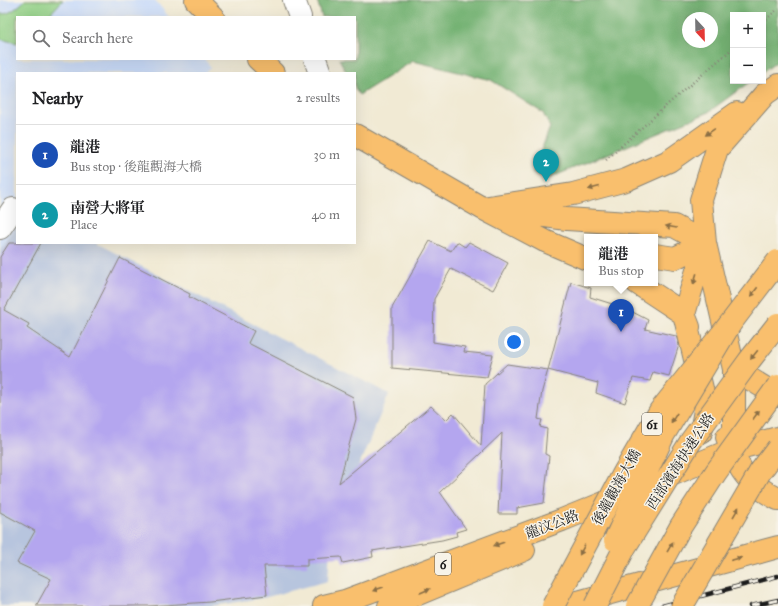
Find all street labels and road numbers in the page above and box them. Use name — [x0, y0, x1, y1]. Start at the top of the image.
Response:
street label: 西部濱海快速公路 — [643, 410, 718, 513]
road number: 61 — [642, 413, 662, 435]
street label: 後龍觀海大橋 — [589, 446, 644, 528]
street label: 龍汶公路 — [523, 506, 581, 542]
road number: 6 — [435, 553, 451, 575]

